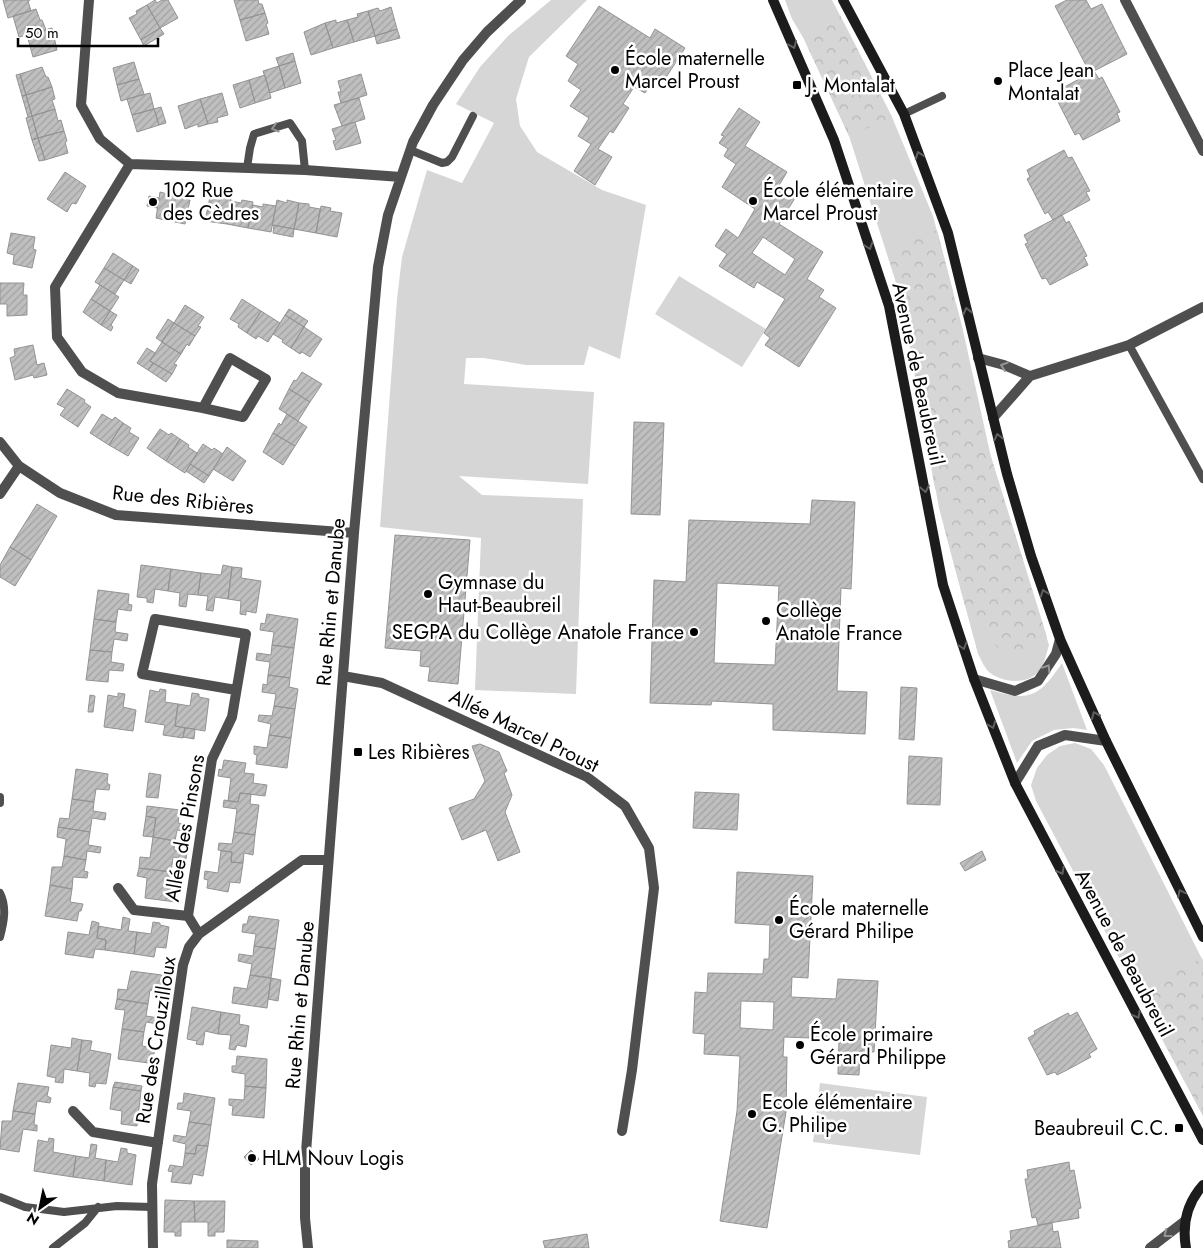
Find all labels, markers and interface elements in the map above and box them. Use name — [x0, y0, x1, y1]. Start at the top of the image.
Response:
scale bar — [18, 15, 158, 47]
text: 50 m — [25, 22, 59, 44]
one-way arrow — [786, 40, 797, 49]
place label: École maternelle Marcel Proust — [625, 44, 765, 96]
place label: Place Jean Montalat — [1008, 56, 1094, 108]
marker: École maternelle Marcel Proust — [609, 64, 621, 76]
place label: J. Montalat — [804, 71, 895, 100]
marker: Place Jean Montalat — [992, 75, 1004, 87]
marker: J. Montalat — [791, 79, 803, 91]
one-way arrow — [272, 122, 280, 132]
one-way arrow — [915, 152, 925, 160]
place label: 102 Rue des Cèdres — [163, 176, 259, 228]
place label: École élémentaire Marcel Proust — [763, 176, 913, 228]
marker: École élémentaire Marcel Proust — [747, 195, 759, 207]
marker: 102 Rue des Cèdres — [147, 196, 159, 208]
one-way arrow — [863, 241, 873, 249]
street label: Avenue de Beaubreuil — [884, 280, 952, 468]
one-way arrow — [962, 306, 973, 315]
one-way arrow — [1001, 362, 1009, 372]
one-way arrow — [993, 433, 1004, 442]
street label: Rue des Ribières — [111, 478, 255, 522]
one-way arrow — [919, 484, 930, 493]
street label: Rue Rhin et Danube — [309, 517, 353, 687]
place label: Gymnase du Haut-Beaubreil — [438, 568, 561, 620]
marker: Gymnase du Haut-Beaubreil — [422, 588, 434, 600]
one-way arrow — [1040, 589, 1050, 598]
place label: Collège Anatole France — [776, 596, 902, 648]
marker: Collège Anatole France — [760, 615, 772, 627]
place label: SEGPA du Collège Anatole France — [392, 618, 684, 647]
marker: SEGPA du Collège Anatole France — [688, 626, 700, 638]
one-way arrow — [958, 642, 968, 650]
one-way arrow — [1041, 664, 1050, 674]
street label: Allée Marcel Proust — [444, 682, 604, 780]
one-way arrow — [1090, 711, 1101, 720]
one-way arrow — [986, 720, 996, 728]
place label: Les Ribières — [368, 738, 470, 767]
marker: Les Ribières — [352, 746, 364, 758]
street label: Allée des Pinsons — [158, 752, 212, 904]
street label: Avenue de Beaubreuil — [1068, 864, 1180, 1042]
one-way arrow — [1055, 866, 1065, 875]
one-way arrow — [1177, 889, 1187, 898]
place label: École maternelle Gérard Philipe — [789, 894, 929, 946]
marker: École maternelle Gérard Philipe — [773, 914, 785, 926]
street label: Rue Rhin et Danube — [278, 920, 322, 1090]
street label: Rue des Crouzilloux — [128, 954, 184, 1126]
one-way arrow — [1131, 1010, 1141, 1019]
place label: École primaire Gérard Philippe — [810, 1020, 946, 1072]
marker: École primaire Gérard Philippe — [794, 1039, 806, 1051]
place label: Ecole élémentaire G. Philipe — [762, 1088, 912, 1140]
marker: Ecole élémentaire G. Philipe — [746, 1108, 758, 1120]
place label: Beaubreuil C.C. — [1034, 1114, 1169, 1143]
marker: Beaubreuil C.C. — [1173, 1122, 1185, 1134]
place label: HLM Nouv Logis — [262, 1144, 404, 1173]
marker: HLM Nouv Logis — [246, 1152, 258, 1164]
north arrow — [15, 1183, 65, 1233]
text: N — [23, 1207, 43, 1230]
one-way arrow — [1164, 1229, 1173, 1237]

